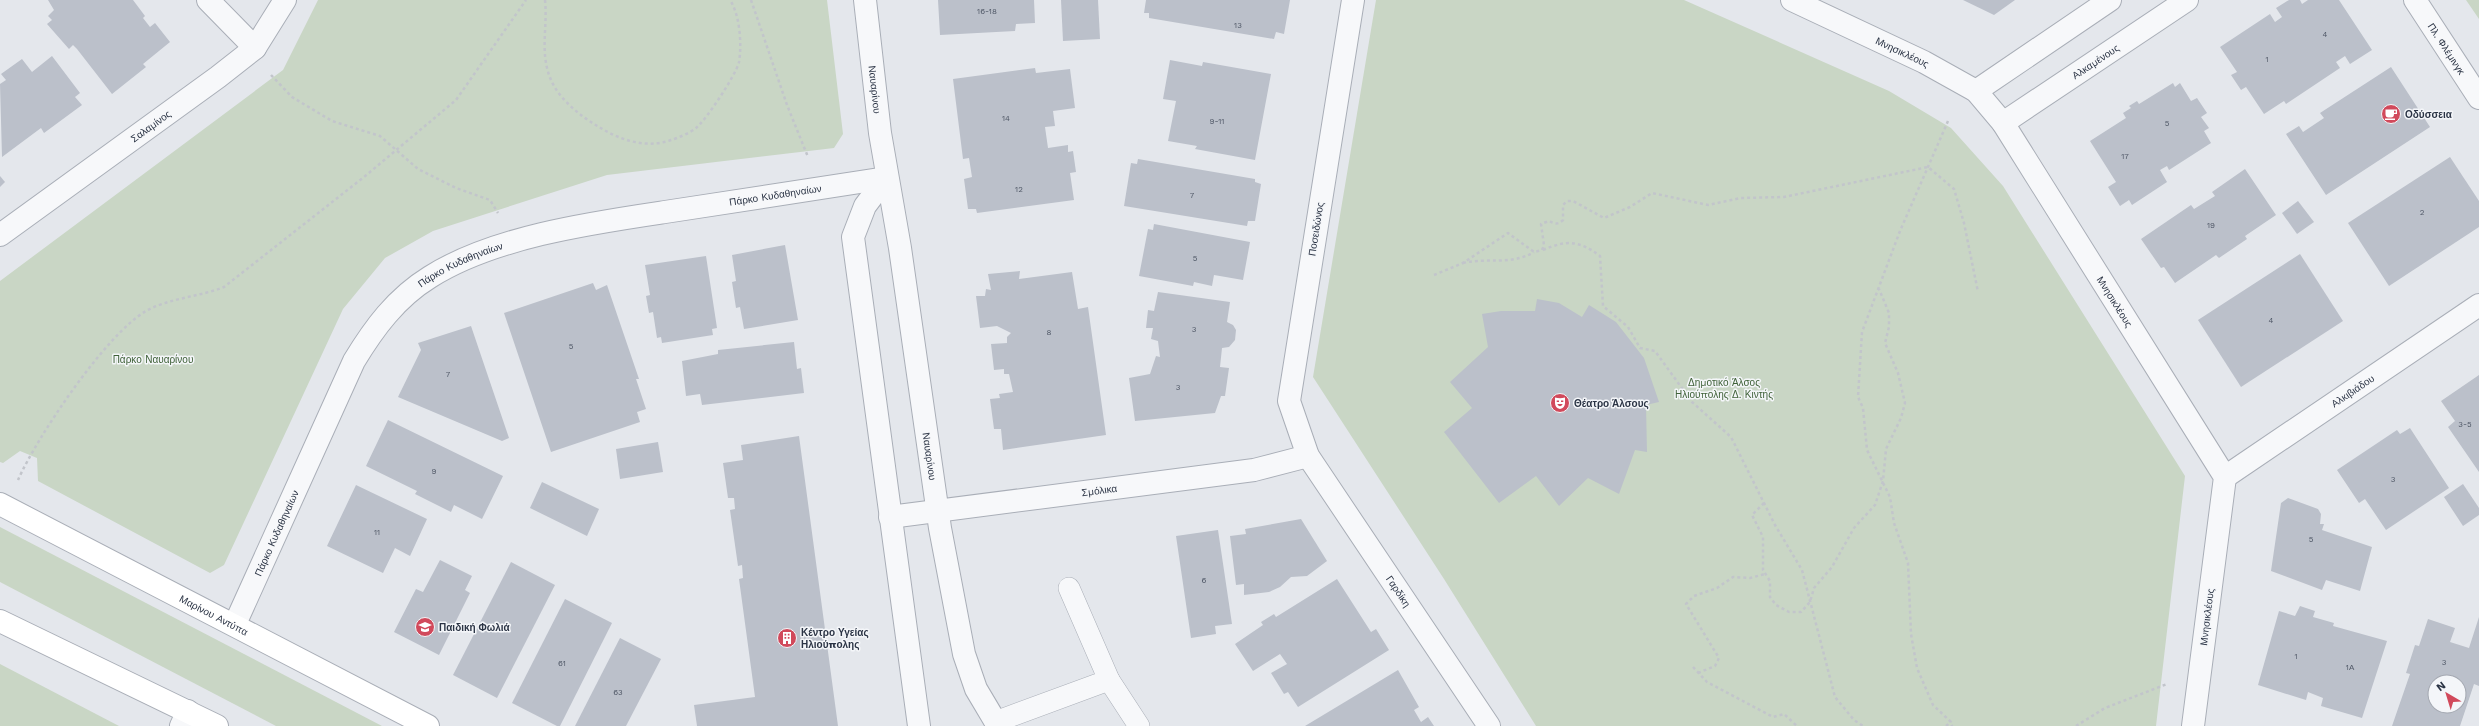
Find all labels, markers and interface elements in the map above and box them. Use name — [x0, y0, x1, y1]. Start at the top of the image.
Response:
house number: 16-18 — [977, 7, 997, 16]
house number: 13 — [1234, 21, 1242, 30]
street label: Πλ. Φλέμινγκ — [2426, 21, 2468, 77]
house number: 4 — [2323, 30, 2328, 39]
street label: Μνησικλέους — [1874, 35, 1931, 69]
street label: Αλκαμένους — [2070, 42, 2121, 81]
house number: 1 — [2265, 55, 2269, 64]
street label: Ναυαρίνου — [867, 65, 883, 114]
cafe icon: Οδύσσεια — [2380, 103, 2402, 125]
street label: Σαλαμίνος — [129, 108, 173, 144]
place label: Οδύσσεια — [2405, 109, 2453, 120]
house number: 14 — [1002, 114, 1010, 123]
house number: 9-11 — [1210, 117, 1224, 126]
house number: 5 — [2165, 119, 2170, 128]
house number: 17 — [2121, 152, 2129, 161]
street label: Πάρκο Κυδαθηναίων — [728, 182, 822, 207]
house number: 12 — [1015, 185, 1023, 194]
house number: 7 — [1190, 191, 1195, 200]
street label: Ποσειδώνος — [1306, 201, 1326, 257]
house number: 2 — [2420, 208, 2425, 217]
house number: 19 — [2207, 221, 2215, 230]
street label: Πάρκο Κυδαθηναίων — [416, 240, 504, 289]
house number: 5 — [1193, 254, 1198, 263]
street label: Μνησικλέους — [2095, 274, 2135, 329]
house number: 4 — [2269, 316, 2274, 325]
house number: 3 — [1192, 325, 1197, 334]
house number: 8 — [1047, 328, 1052, 337]
house number: 5 — [569, 342, 574, 351]
park label: Πάρκο Ναυαρίνου — [113, 354, 193, 365]
house number: 7 — [446, 370, 451, 379]
street label: Αλκιβιάδου — [2329, 372, 2376, 409]
park label: Δημοτικό Άλσος Ηλιούπολης Δ. Κιντής — [1675, 377, 1773, 400]
house number: 3 — [1176, 383, 1181, 392]
theatre icon: Θέατρο Άλσους — [1549, 392, 1571, 414]
place label: Θέατρο Άλσους — [1574, 398, 1649, 410]
house number: 3-5 — [2458, 420, 2472, 429]
street label: Ναυαρίνου — [921, 432, 939, 481]
house number: 9 — [432, 467, 437, 476]
house number: 3 — [2391, 475, 2396, 484]
street label: Σμόλικα — [1081, 482, 1118, 498]
street label: Πάρκο Κυδαθηναίων — [252, 488, 300, 578]
house number: 11 — [374, 528, 380, 537]
house number: 5 — [2309, 535, 2314, 544]
street label: Γαρδίκη — [1384, 573, 1413, 609]
house number: 6 — [1202, 576, 1207, 585]
street label: Μνησικλέους — [2198, 588, 2216, 646]
street label: Μαρίνου Αντύπα — [178, 593, 250, 637]
school or university icon: Παιδική Φωλιά — [414, 616, 436, 638]
place label: Παιδική Φωλιά — [439, 622, 511, 633]
building icon: Κέντρο Υγείας Ηλιούπολης — [776, 627, 798, 649]
place label: Κέντρο Υγείας Ηλιούπολης — [801, 627, 869, 651]
house number: 1 — [2294, 652, 2298, 661]
house number: 3 — [2442, 658, 2447, 667]
house number: 61 — [558, 659, 566, 668]
house number: 1Α — [2346, 663, 2355, 672]
north arrow — [2427, 674, 2467, 714]
text: N — [2434, 679, 2448, 694]
house number: 63 — [613, 688, 623, 697]

